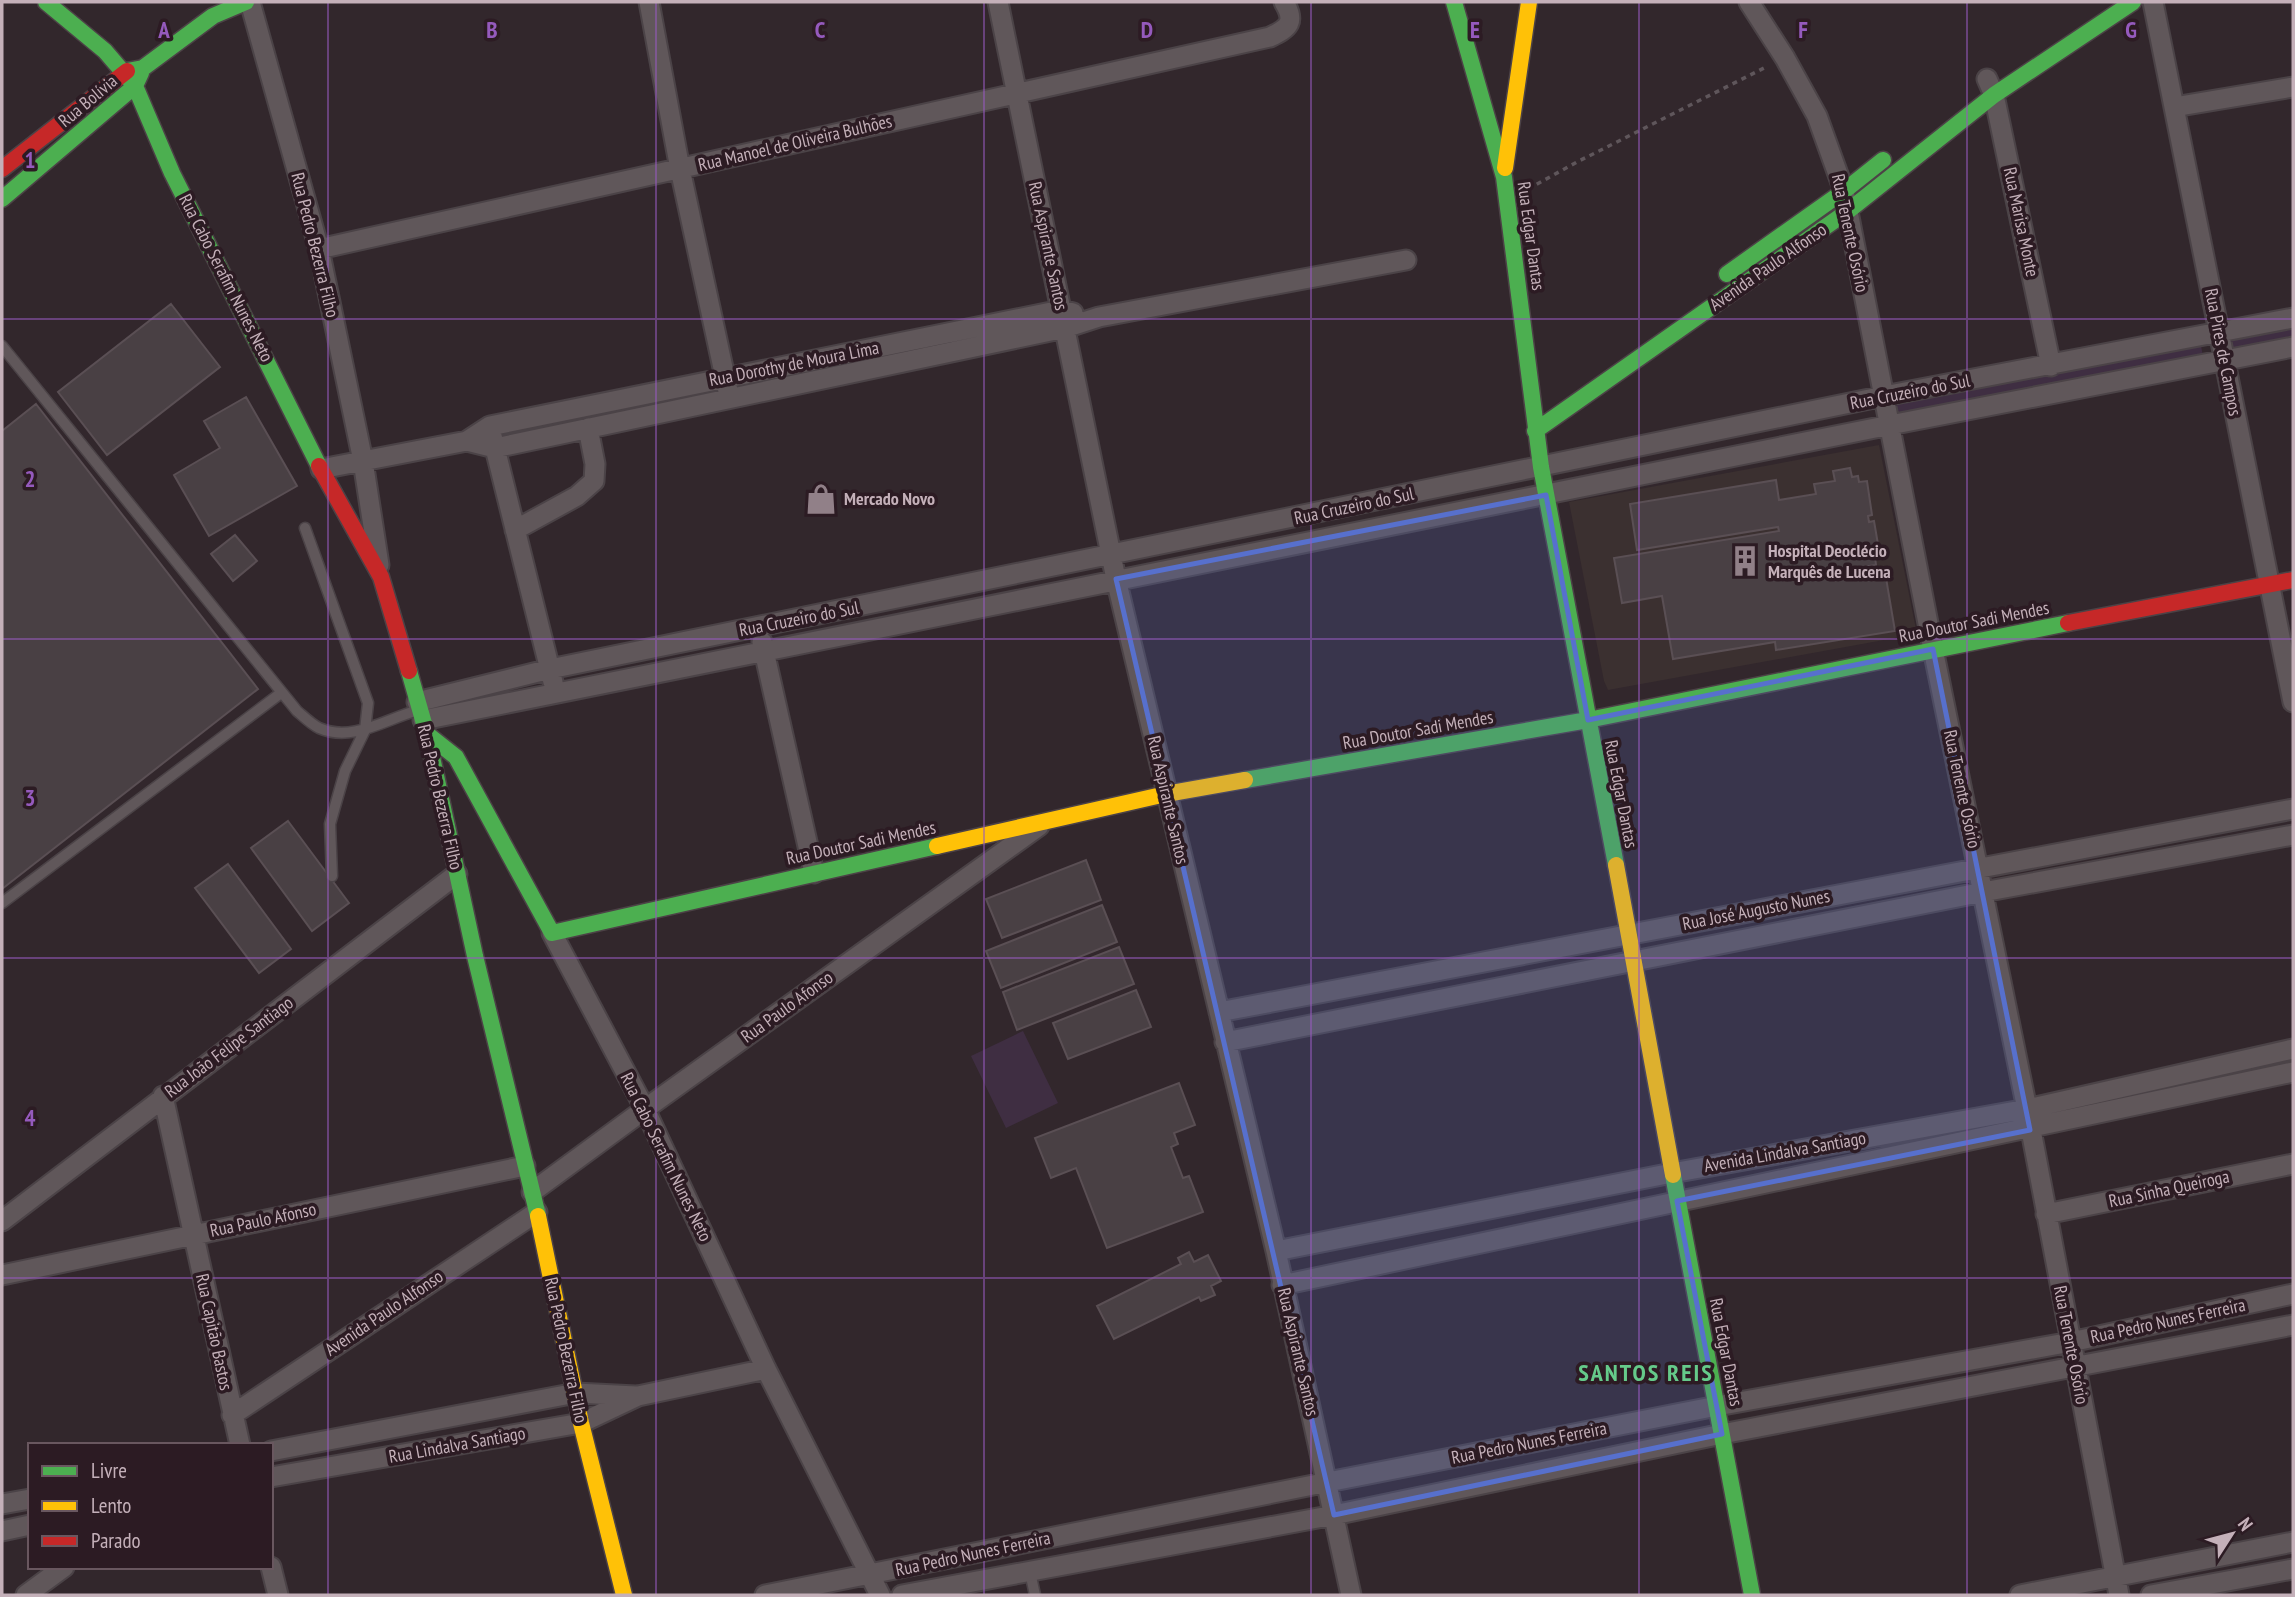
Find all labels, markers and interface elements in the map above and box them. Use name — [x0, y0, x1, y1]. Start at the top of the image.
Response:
text: A — [157, 15, 170, 44]
text: B — [486, 15, 498, 44]
text: C — [815, 15, 826, 44]
text: D — [1141, 15, 1153, 44]
text: E — [1470, 15, 1480, 44]
text: F — [1798, 15, 1808, 44]
text: G — [2125, 15, 2137, 44]
street label: Rua Bolívia — [54, 69, 122, 132]
street label: Rua Manoel de Oliveira Bulhões — [696, 109, 894, 176]
text: 1 — [25, 145, 36, 174]
street label: Rua Marisa Monte — [1999, 165, 2044, 279]
street label: Rua Pedro Bezerra Filho — [286, 170, 345, 320]
street label: Rua Tenente Osório — [1827, 172, 1874, 294]
street label: Rua Aspirante Santos — [1024, 179, 1073, 312]
street label: Rua Edgar Dantas — [1512, 180, 1551, 292]
street label: Rua Cabo Serafim Nunes Neto — [174, 190, 279, 366]
street label: Avenida Paulo Alfonso — [1705, 218, 1831, 315]
street label: Rua Pires de Campos — [2200, 286, 2247, 418]
street label: Rua Dorothy de Moura Lima — [707, 336, 881, 391]
street label: Rua Cruzeiro do Sul — [1848, 368, 1972, 414]
text: 2 — [25, 464, 36, 493]
street label: Rua Cruzeiro do Sul — [1292, 481, 1416, 529]
shop icon: Mercado Novo — [804, 482, 838, 516]
place label: Mercado Novo — [844, 487, 935, 510]
place label: Hospital Deoclécio Marquês de Lucena — [1768, 539, 1891, 583]
building icon: Hospital Deoclécio Marquês de Lucena — [1728, 544, 1762, 578]
street label: Rua Cruzeiro do Sul — [737, 595, 861, 641]
street label: Rua Doutor Sadi Mendes — [1897, 596, 2051, 647]
street label: Rua Doutor Sadi Mendes — [1341, 705, 1495, 754]
street label: Rua Pedro Bezerra Filho — [413, 722, 468, 872]
street label: Rua Tenente Osório — [1939, 728, 1986, 850]
street label: Rua Aspirante Santos — [1143, 734, 1194, 866]
street label: Rua Edgar Dantas — [1600, 738, 1643, 850]
text: 3 — [25, 783, 36, 812]
street label: Rua Doutor Sadi Mendes — [784, 815, 938, 870]
street label: Rua José Augusto Nunes — [1680, 884, 1832, 935]
street label: Rua Paulo Afonso — [736, 965, 837, 1048]
street label: Rua João Felipe Santiago — [160, 991, 298, 1102]
street label: Rua Cabo Serafim Nunes Neto — [616, 1069, 717, 1245]
text: 4 — [25, 1103, 36, 1132]
street label: Avenida Lindalva Santiago — [1702, 1126, 1868, 1177]
street label: Rua Sinha Queiroga — [2107, 1165, 2231, 1213]
street label: Rua Paulo Afonso — [208, 1197, 318, 1242]
street label: Avenida Paulo Alfonso — [320, 1264, 447, 1361]
street label: Rua Capitão Bastos — [191, 1272, 238, 1392]
street label: Rua Pedro Bezerra Filho — [540, 1275, 593, 1425]
street label: Rua Tenente Osório — [2049, 1284, 2094, 1406]
street label: Rua Aspirante Santos — [1273, 1286, 1324, 1418]
street label: Rua Pedro Nunes Ferreira — [2088, 1293, 2247, 1348]
street label: Rua Edgar Dantas — [1705, 1296, 1748, 1408]
district label: SANTOS REIS — [1578, 1357, 1714, 1388]
street label: Rua Pedro Nunes Ferreira — [1449, 1416, 1609, 1469]
street label: Rua Lindalva Santiago — [387, 1421, 527, 1468]
legend — [28, 1443, 273, 1569]
text: Livre — [91, 1457, 127, 1484]
text: Lento — [91, 1492, 131, 1519]
north arrow — [2197, 1499, 2267, 1569]
text: N — [2233, 1513, 2258, 1535]
street label: Rua Pedro Nunes Ferreira — [893, 1526, 1052, 1581]
text: Parado — [91, 1527, 141, 1554]

